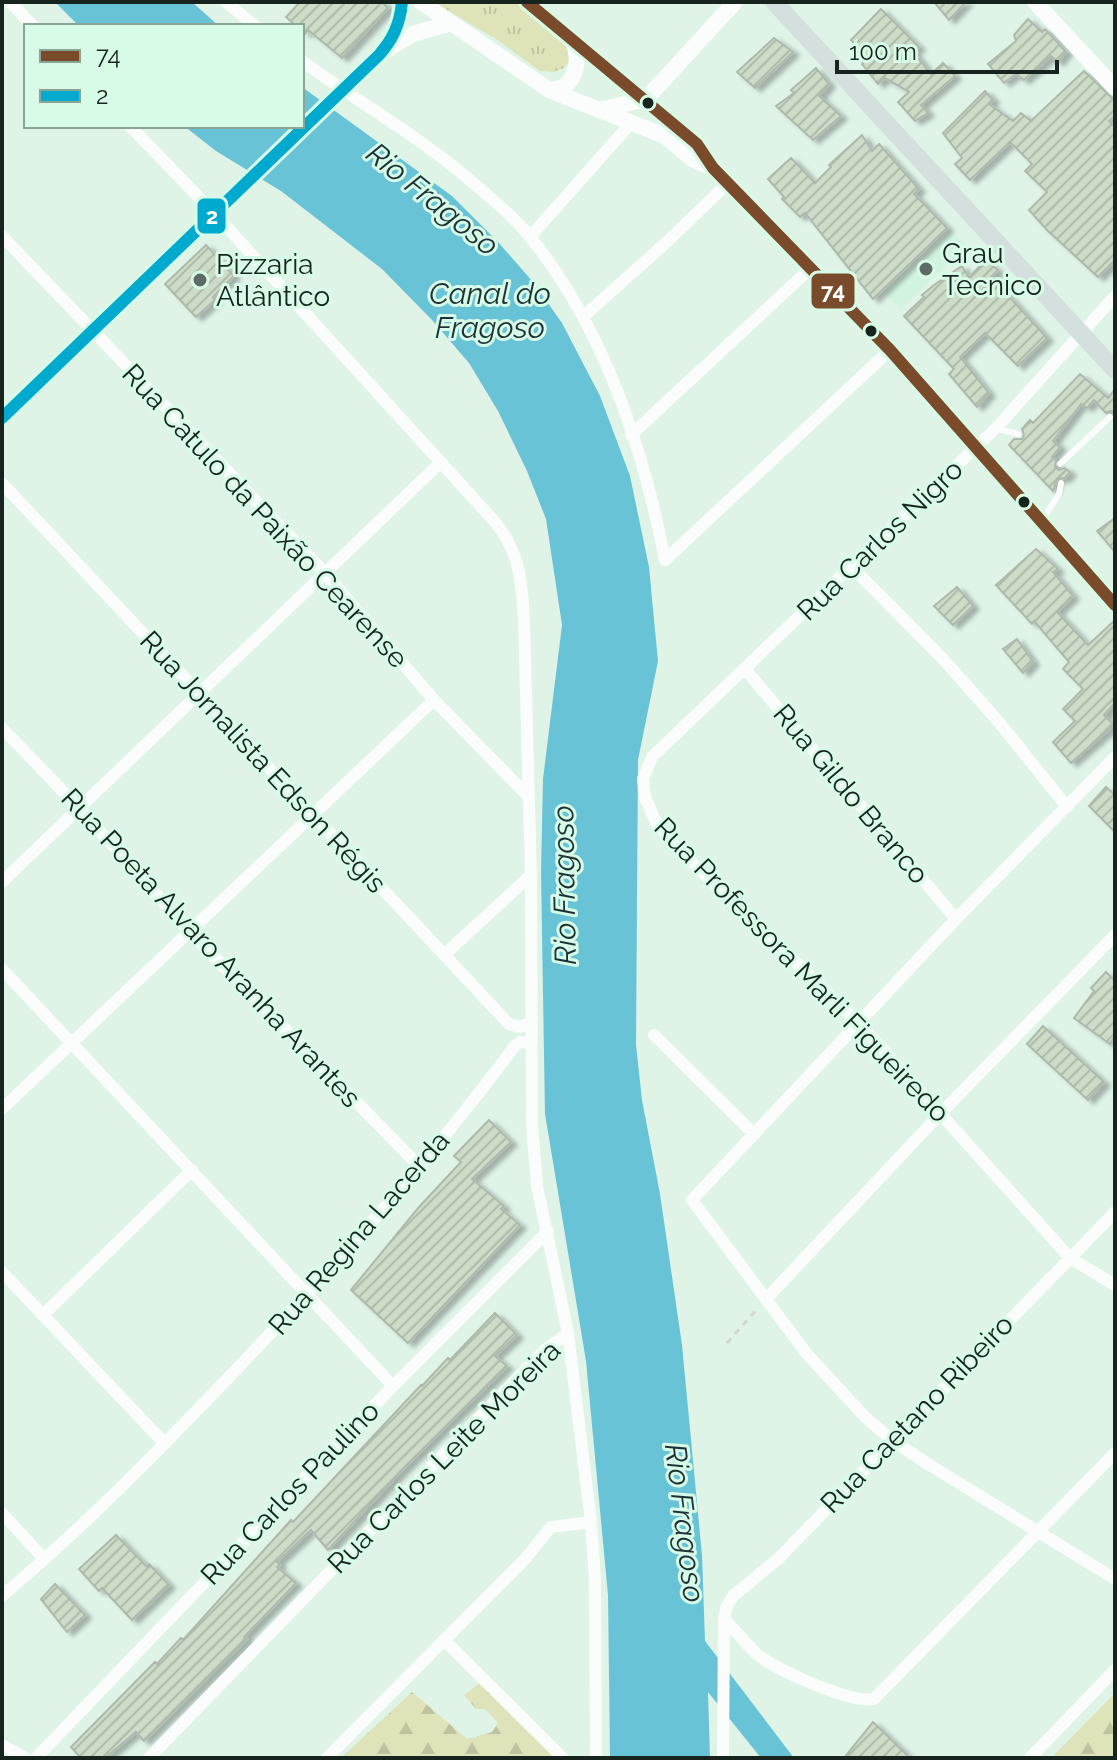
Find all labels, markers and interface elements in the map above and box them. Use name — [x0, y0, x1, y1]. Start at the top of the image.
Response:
legend — [24, 24, 304, 128]
scale bar — [837, 24, 1057, 74]
text: 100 m — [849, 37, 917, 66]
text: 74 — [96, 41, 121, 70]
text: 2 — [96, 81, 109, 110]
unlabelled marker — [640, 95, 656, 111]
water label: Rio Fragoso — [360, 135, 506, 263]
line badge: 2 — [196, 197, 227, 235]
text: 2 — [206, 203, 218, 229]
place label: Grau Tecnico — [942, 237, 1042, 302]
place label: Pizzaria Atlântico — [216, 248, 330, 313]
marker: Grau Tecnico — [917, 260, 935, 278]
marker: Pizzaria Atlântico — [191, 271, 209, 289]
line badge: 74 — [810, 272, 856, 310]
water label: Canal do Fragoso — [429, 276, 551, 345]
text: 74 — [821, 278, 845, 304]
unlabelled marker — [863, 323, 879, 339]
street label: Rua Catulo da Paixão Cearense — [115, 357, 415, 675]
street label: Rua Carlos Nigro — [790, 453, 970, 627]
unlabelled marker — [1016, 494, 1032, 510]
street label: Rua Jornalista Edson Régis — [133, 624, 393, 900]
street label: Rua Gildo Branco — [766, 698, 936, 890]
street label: Rua Poeta Alvaro Aranha Arantes — [54, 782, 368, 1114]
water label: Rio Fragoso — [545, 805, 583, 965]
street label: Rua Professora Marli Figueiredo — [647, 811, 957, 1129]
street label: Rua Regina Lacerda — [262, 1124, 456, 1342]
street label: Rua Caetano Ribeiro — [814, 1308, 1020, 1520]
street label: Rua Carlos Leite Moreira — [321, 1334, 567, 1580]
street label: Rua Carlos Paulino — [194, 1394, 386, 1592]
water label: Rio Fragoso — [658, 1442, 712, 1604]

